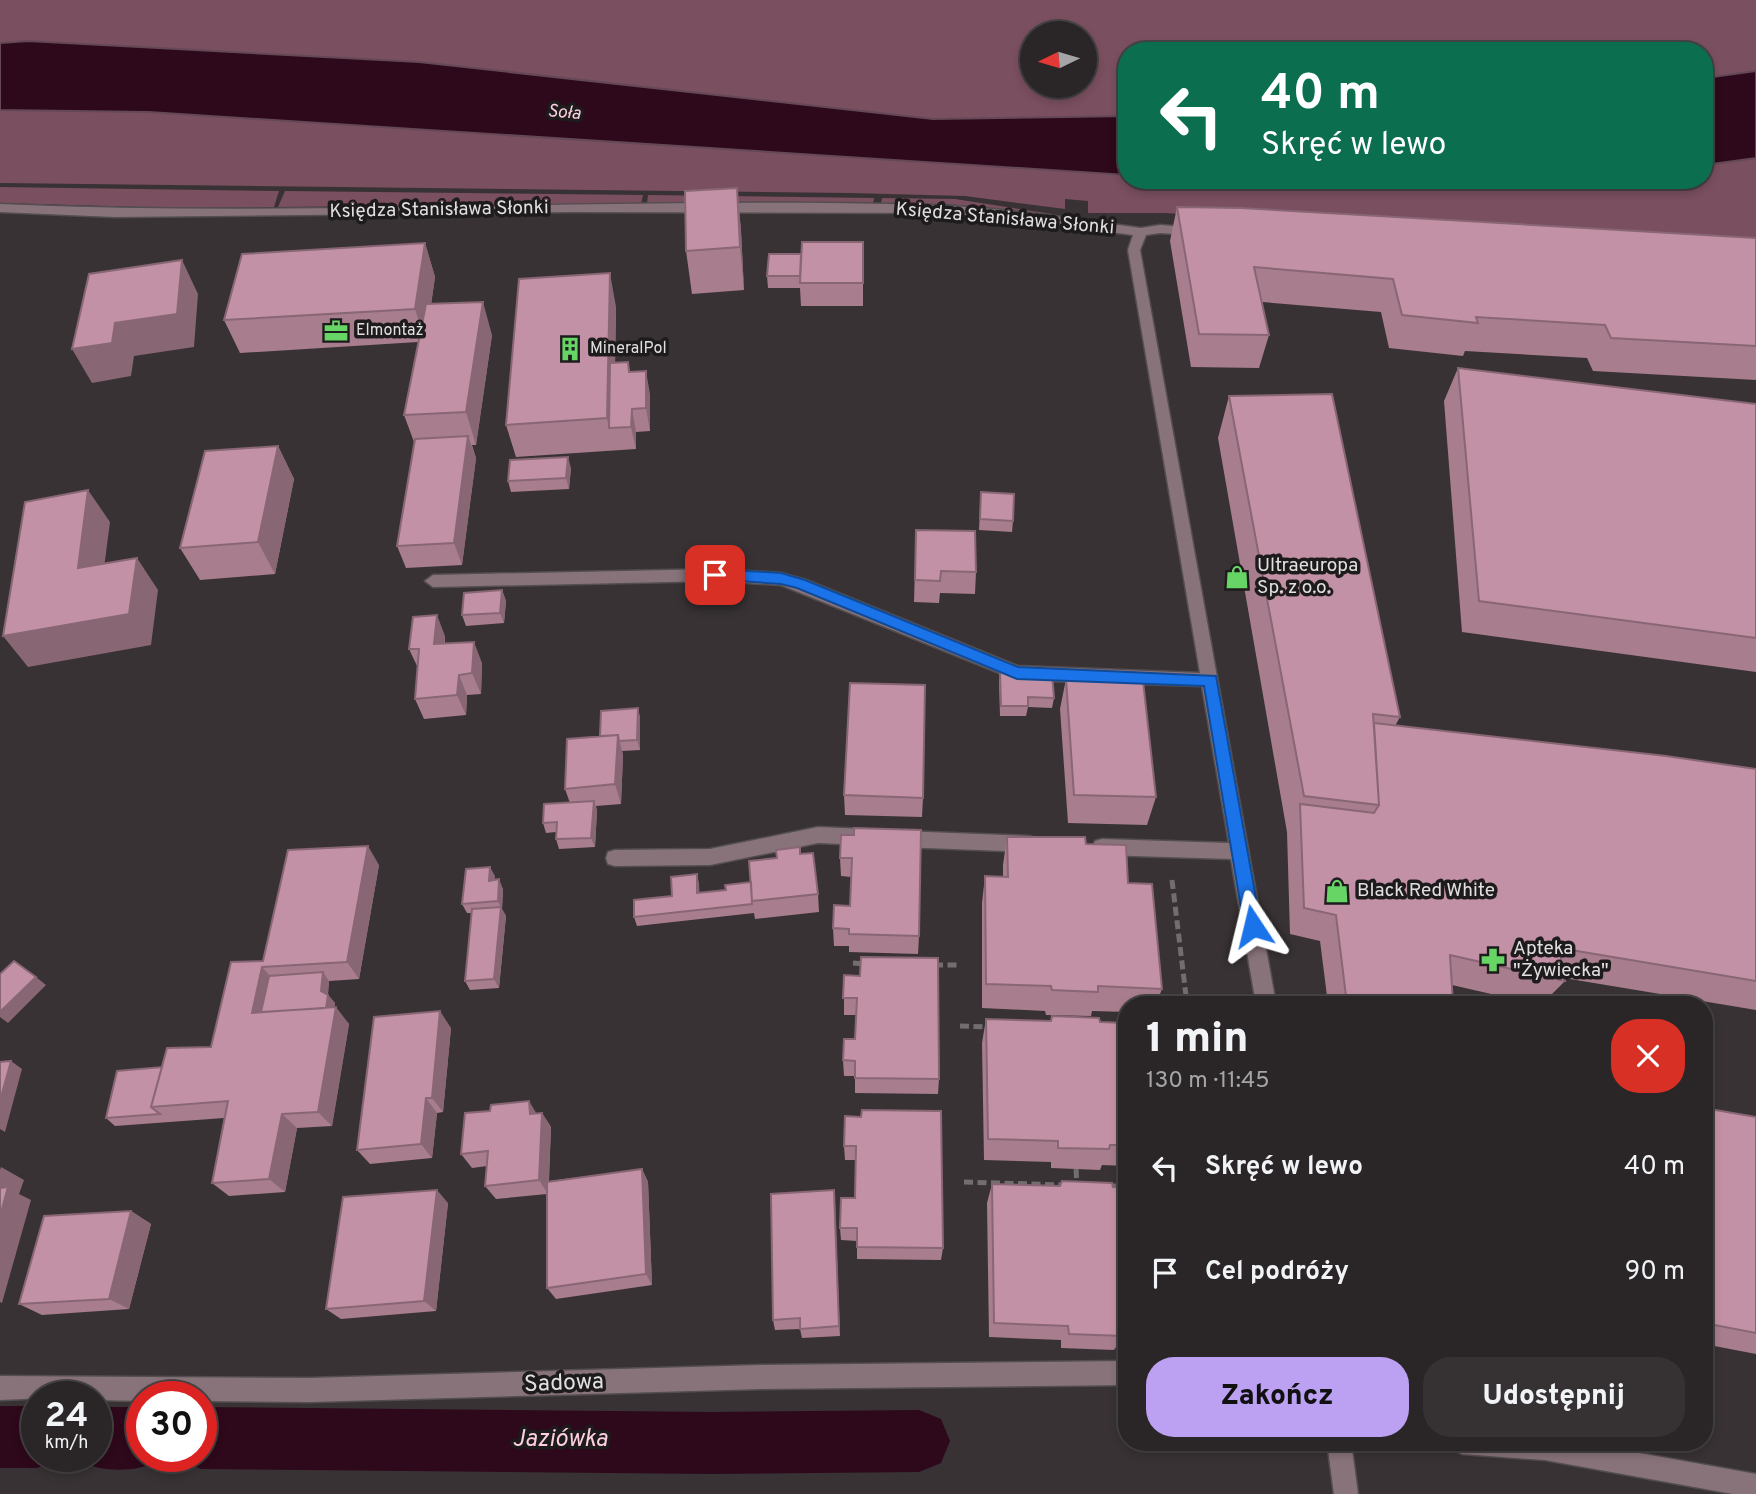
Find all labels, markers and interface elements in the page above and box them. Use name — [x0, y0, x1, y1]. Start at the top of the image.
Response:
north arrow — [1020, 21, 1097, 98]
map controls — [1020, 21, 1097, 98]
text: 40 m — [1261, 65, 1380, 127]
icon: left — [1146, 70, 1237, 161]
water label: Soła — [546, 100, 582, 126]
text: Skręć w lewo — [1261, 126, 1446, 166]
street label: Księdza Stanisława Słonki — [329, 196, 549, 224]
street label: Księdza Stanisława Słonki — [895, 197, 1115, 241]
office icon: Elmontaż — [322, 317, 350, 345]
place label: Elmontaż — [356, 321, 424, 341]
building icon: MineralPol — [556, 335, 584, 363]
place label: MineralPol — [590, 339, 667, 359]
pin — [685, 545, 745, 605]
place label: Ultraeuropa Sp. z o.o. — [1257, 554, 1358, 600]
icon: arrive — [696, 556, 734, 594]
shop icon: Ultraeuropa Sp. z o.o. — [1223, 563, 1251, 591]
shop icon: Black Red White — [1323, 877, 1351, 905]
place label: Black Red White — [1357, 879, 1495, 903]
position arrow — [1216, 889, 1290, 963]
place label: Apteka "Żywiecka" — [1513, 937, 1609, 983]
pharmacy icon: Apteka "Żywiecka" — [1479, 946, 1507, 974]
text: 1 min — [1146, 1014, 1249, 1067]
button: close — [1611, 1019, 1685, 1093]
text: 130 m · 11:45 — [1146, 1067, 1270, 1096]
icon: left — [1146, 1149, 1184, 1187]
text: Skręć w lewo — [1205, 1151, 1363, 1184]
text: 40 m — [1624, 1151, 1685, 1184]
icon: arrive — [1146, 1254, 1184, 1292]
text: Cel podróży — [1205, 1256, 1349, 1289]
text: 90 m — [1625, 1256, 1685, 1289]
button: Zakończ — [1146, 1357, 1409, 1437]
button: Udostępnij — [1423, 1357, 1685, 1437]
street label: Sadowa — [523, 1368, 605, 1400]
speed limit sign: 30 — [126, 1381, 217, 1472]
text: 24 — [45, 1395, 88, 1439]
water label: Jaziówka — [512, 1425, 608, 1455]
text: km/h — [45, 1432, 88, 1455]

